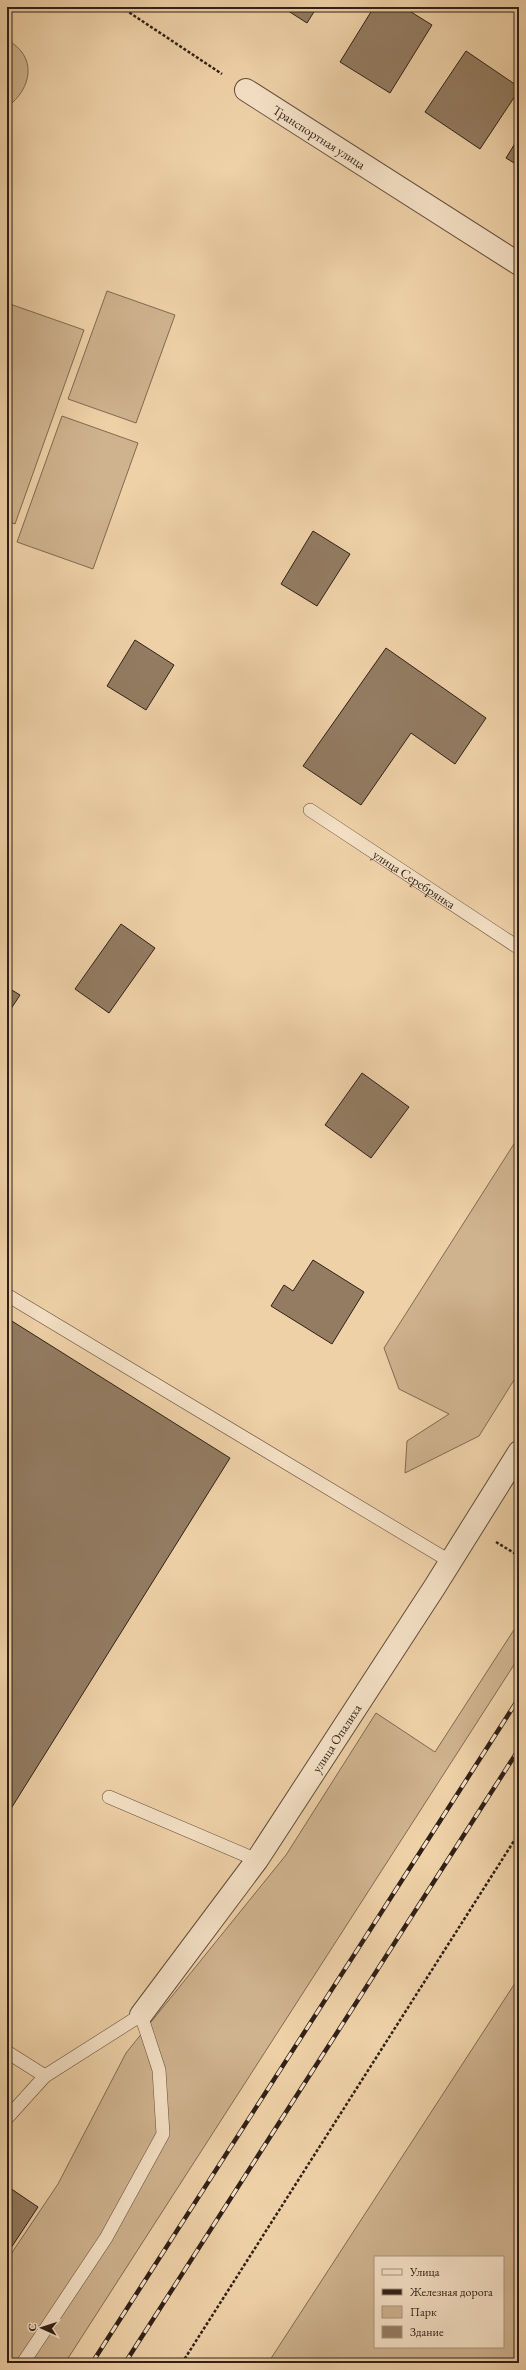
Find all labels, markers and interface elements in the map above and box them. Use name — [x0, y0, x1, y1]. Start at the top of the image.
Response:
street label: Транспортная улица — [269, 101, 369, 174]
street label: улица Серебрянка — [369, 846, 459, 913]
street label: улица Опалиха — [308, 1700, 366, 1776]
legend — [374, 2256, 504, 2348]
text: Улица — [409, 2264, 440, 2280]
text: Железная дорога — [409, 2284, 493, 2300]
text: Парк — [410, 2304, 437, 2320]
north arrow — [22, 2308, 62, 2348]
text: С — [25, 2323, 39, 2332]
text: Здание — [410, 2324, 444, 2340]

